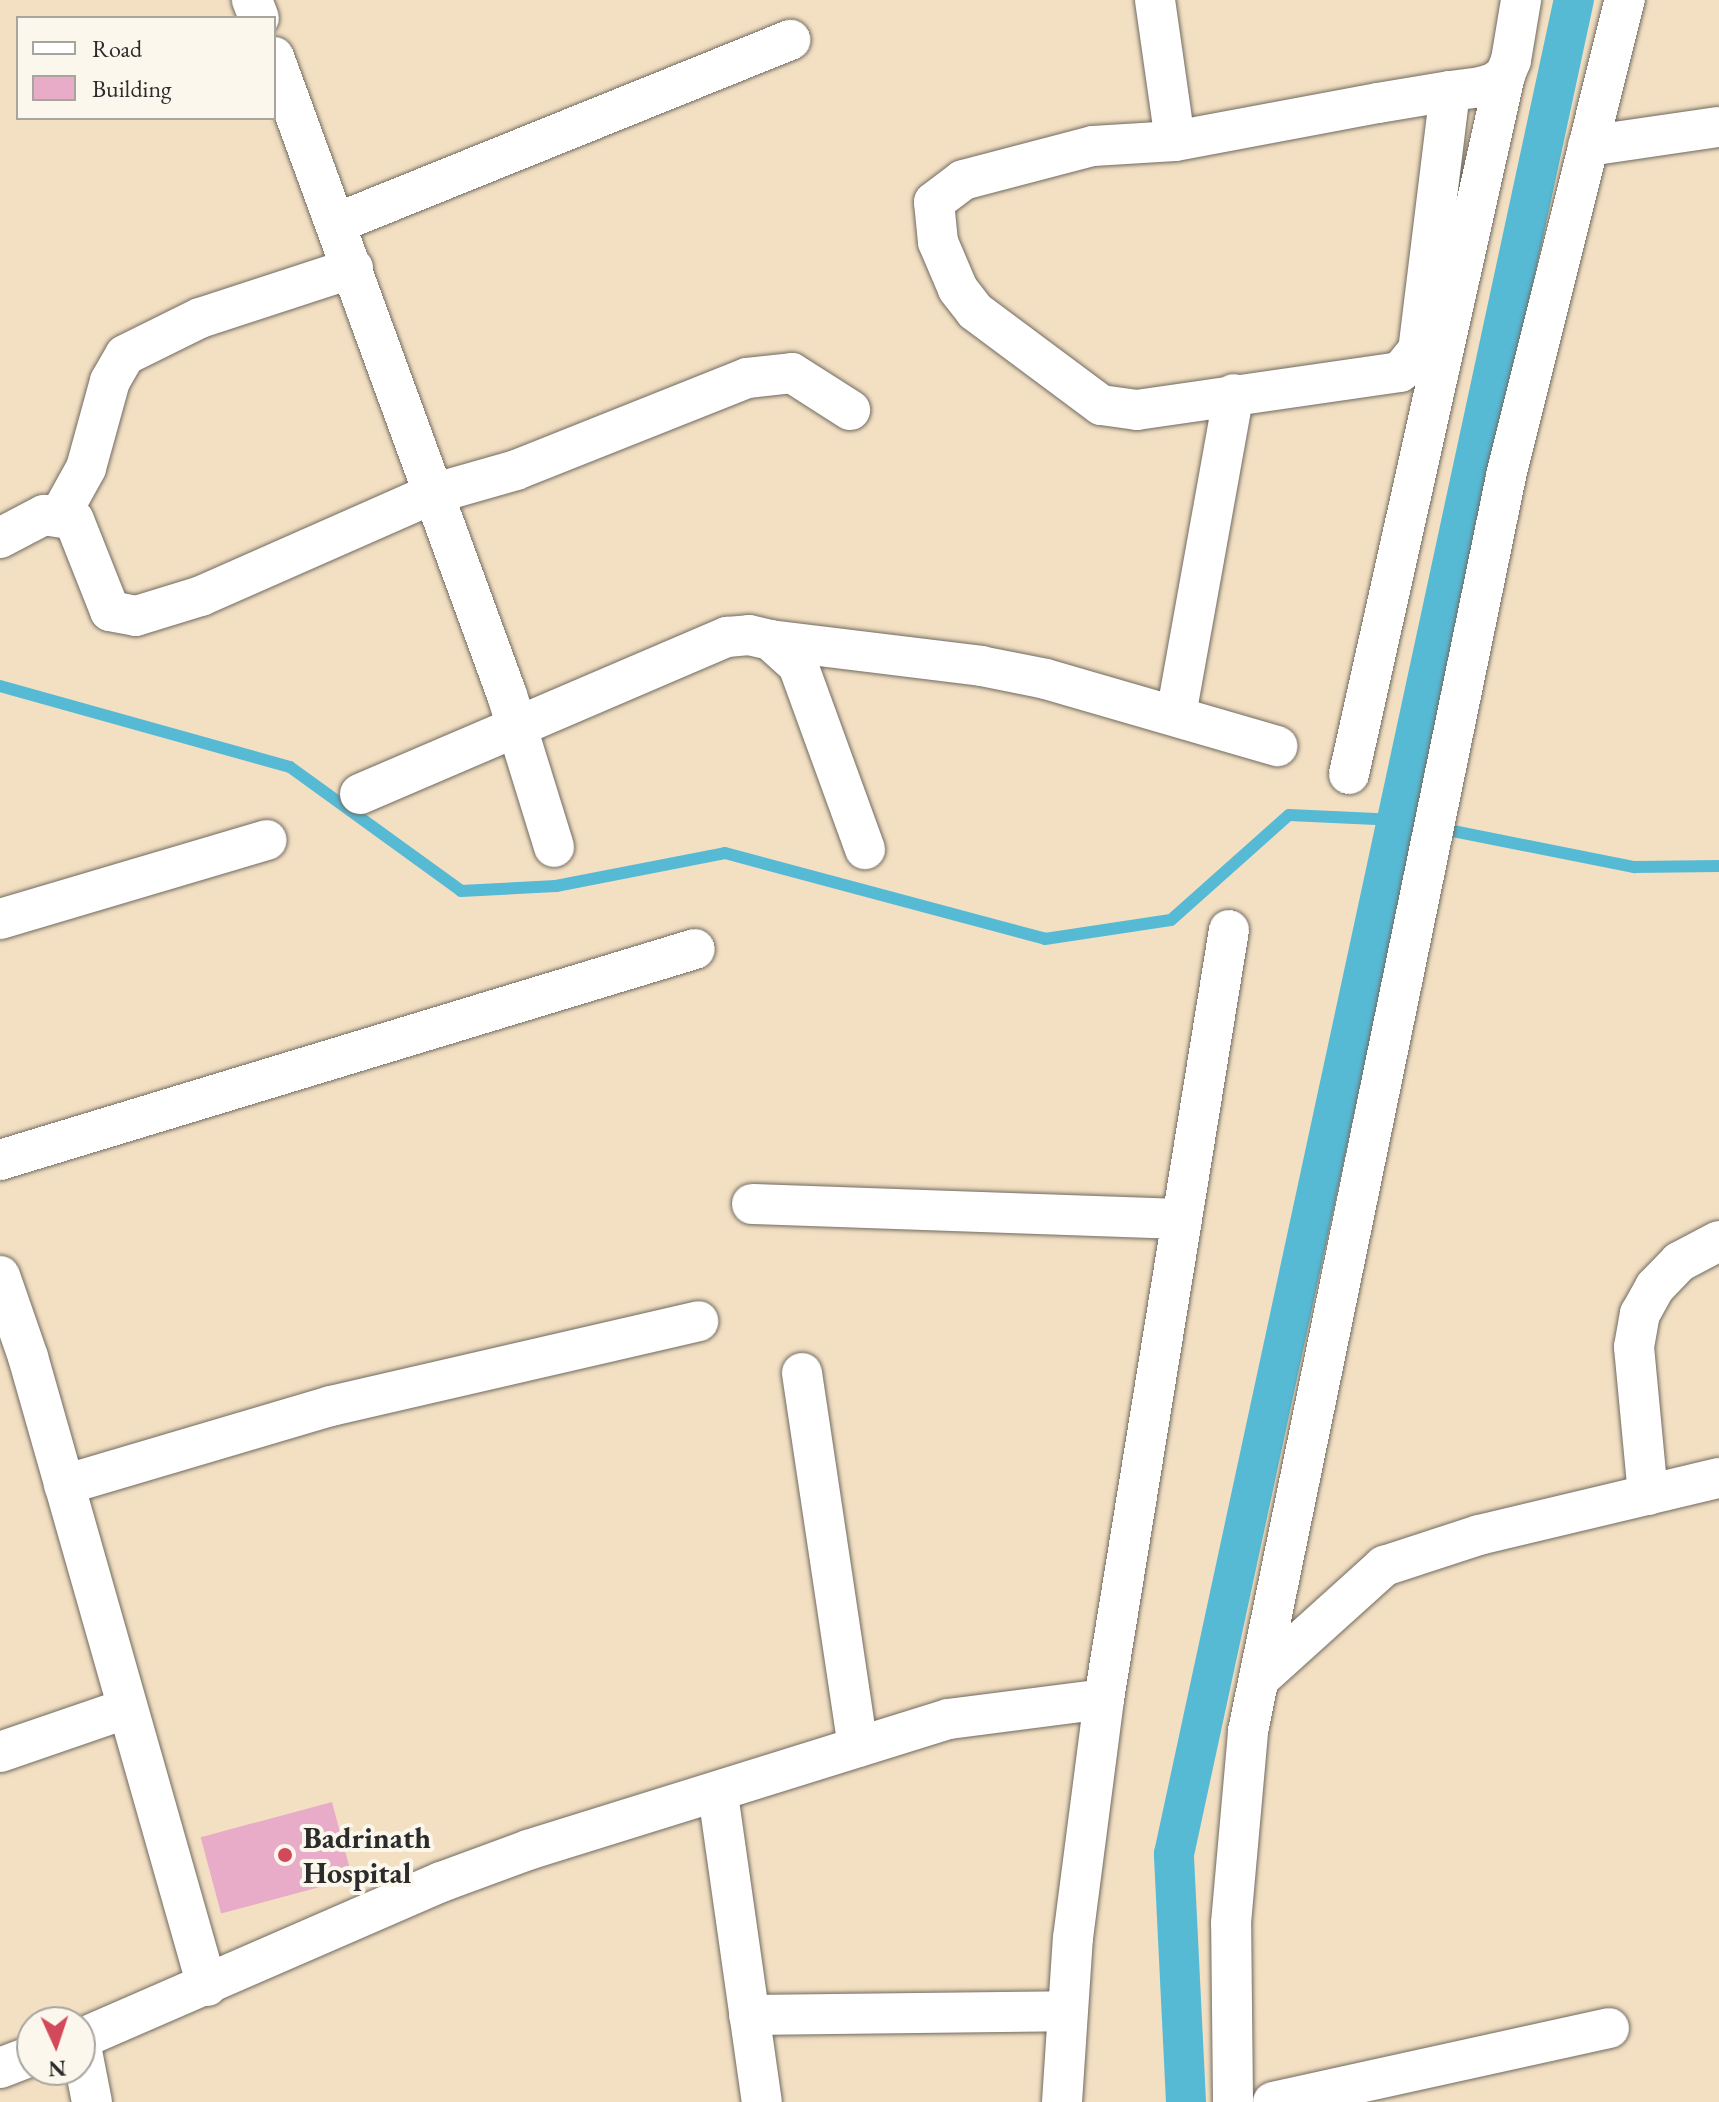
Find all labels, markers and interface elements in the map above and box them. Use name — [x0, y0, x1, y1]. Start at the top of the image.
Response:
legend — [16, 16, 276, 120]
text: Road — [92, 33, 142, 64]
text: Building — [92, 73, 172, 104]
place label: Badrinath Hospital — [303, 1820, 431, 1890]
marker: Badrinath Hospital — [274, 1844, 296, 1866]
north arrow — [16, 2006, 96, 2086]
text: N — [48, 2054, 67, 2083]

